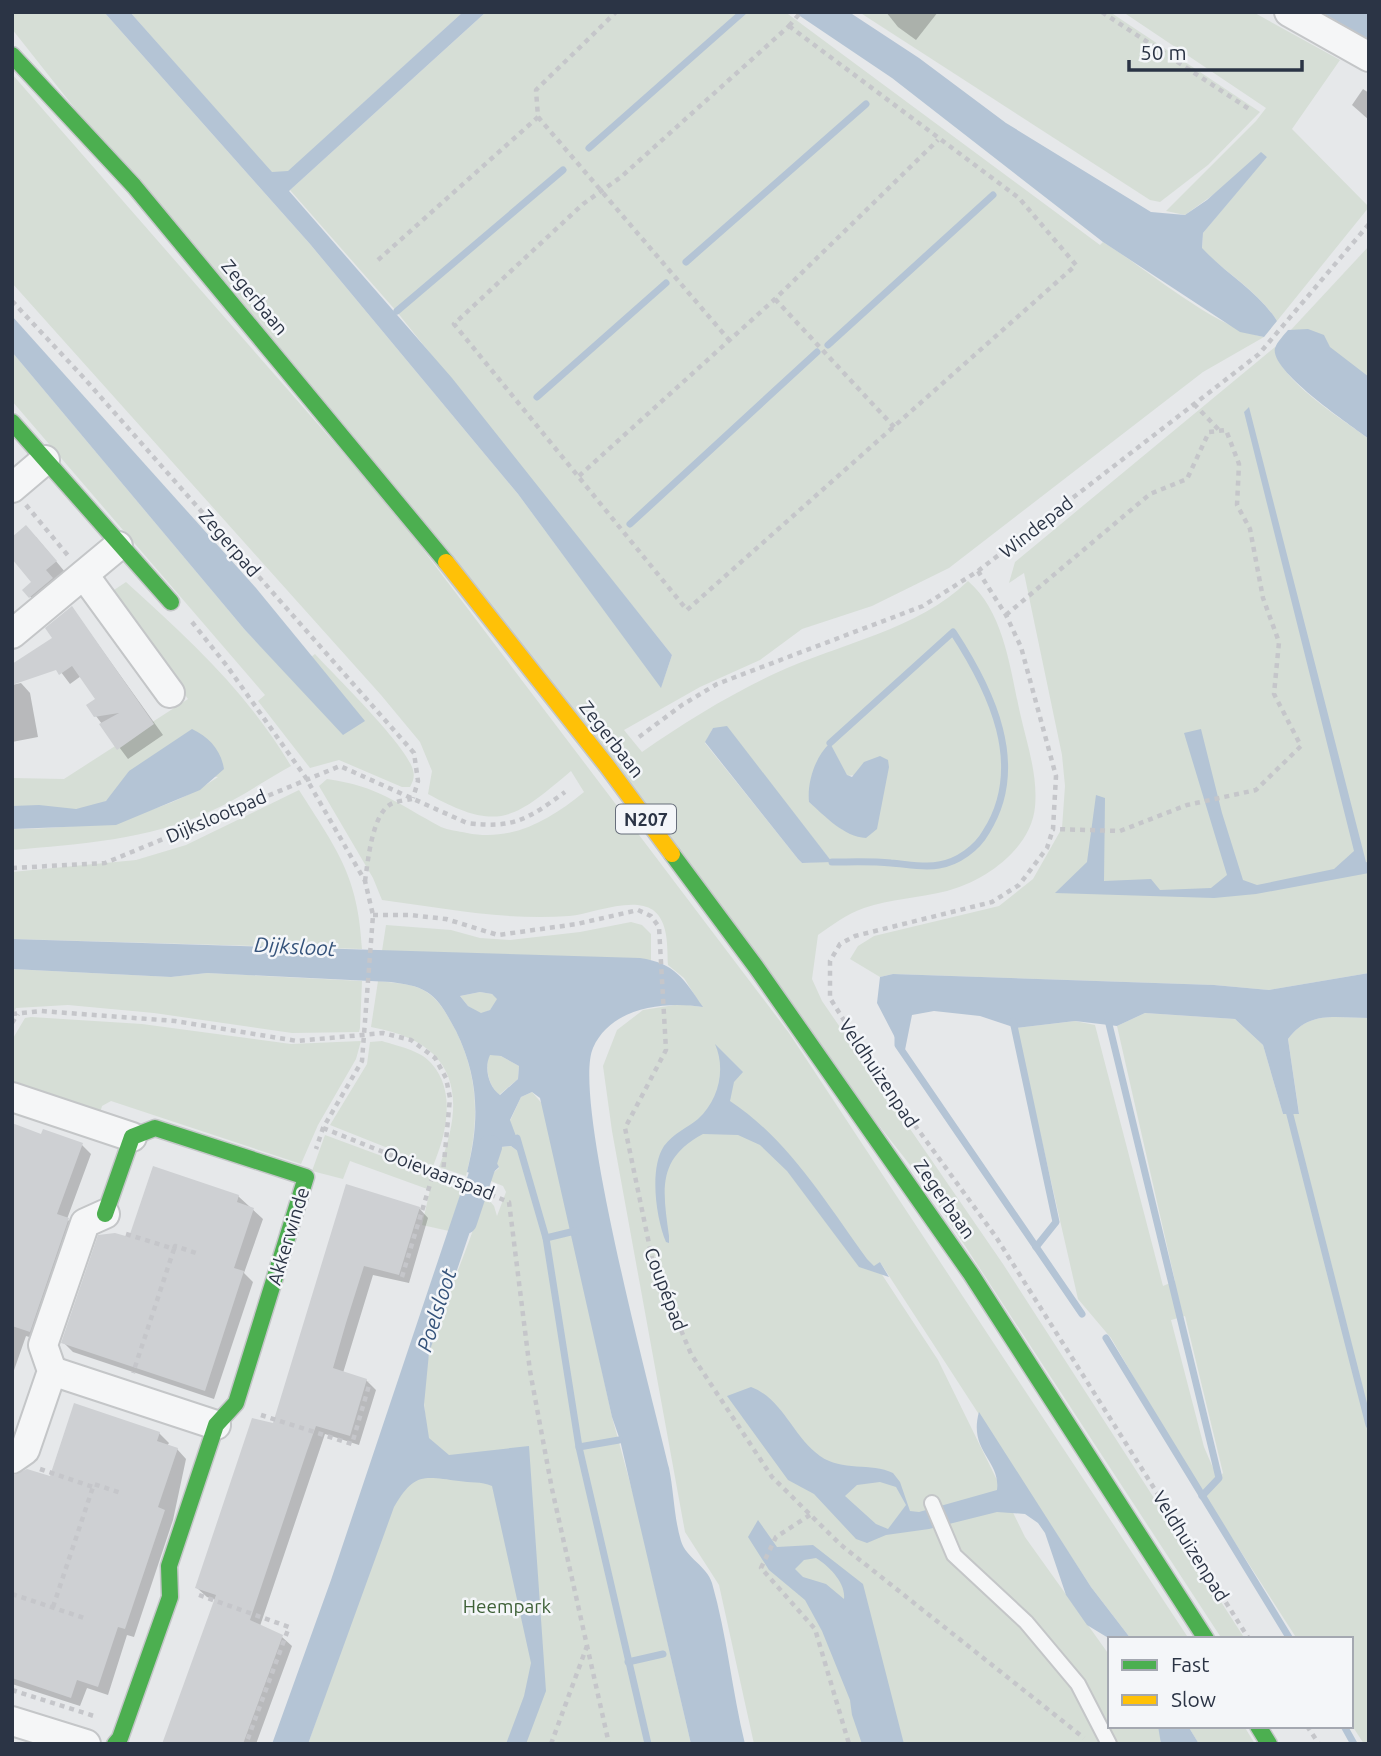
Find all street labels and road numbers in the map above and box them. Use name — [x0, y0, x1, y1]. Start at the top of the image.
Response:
street label: Zegerbaan — [217, 255, 293, 339]
street label: Windepad — [995, 492, 1077, 562]
street label: Zegerpad — [195, 505, 265, 581]
street label: Zegerbaan — [575, 696, 649, 782]
street label: Dijkslootpad — [162, 785, 270, 847]
road number: N207 — [616, 804, 676, 834]
street label: Veldhuizenpad — [835, 1015, 923, 1131]
street label: Ooievaarspad — [380, 1142, 498, 1204]
street label: Zegerbaan — [910, 1155, 980, 1243]
street label: Akkerwinde — [263, 1184, 313, 1288]
street label: Coupépad — [640, 1244, 692, 1334]
street label: Veldhuizenpad — [1148, 1487, 1234, 1605]

